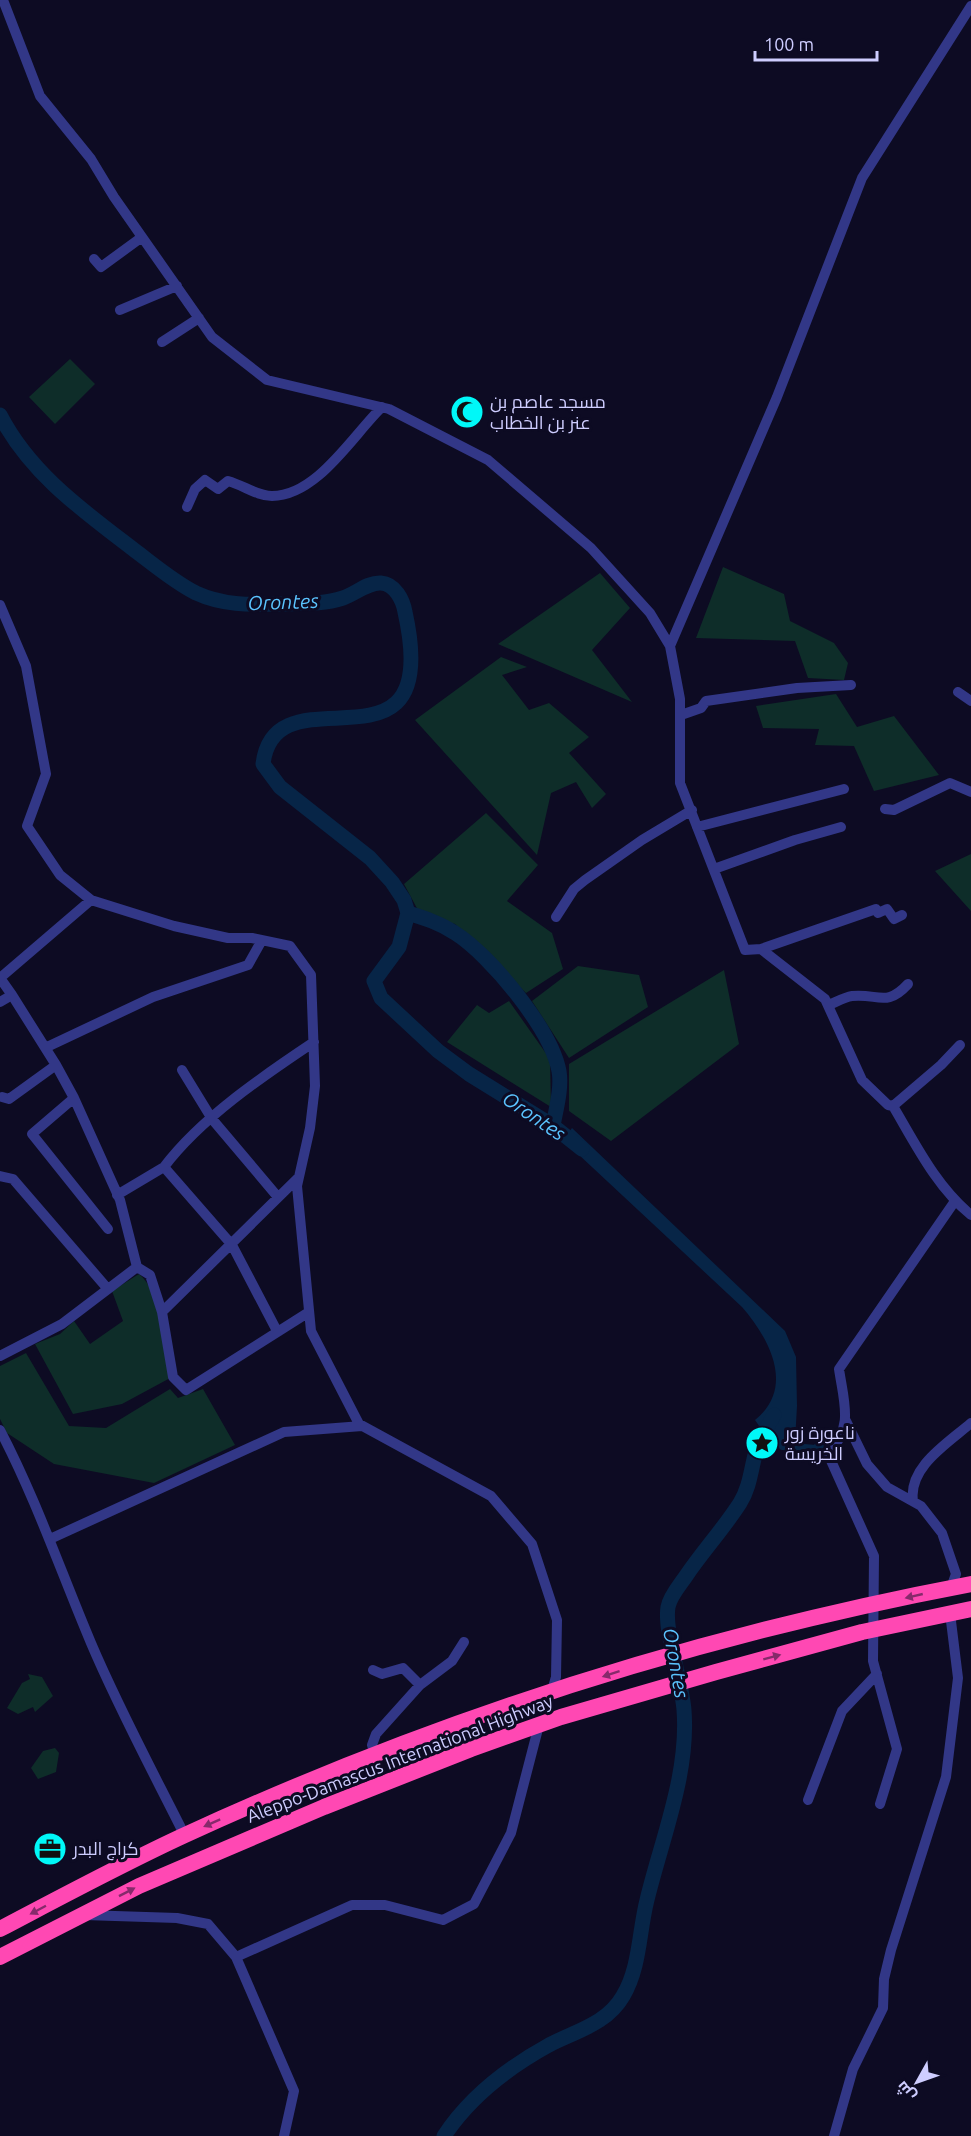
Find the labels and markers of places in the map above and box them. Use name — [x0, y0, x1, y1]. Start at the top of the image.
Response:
place label: مسجد عاصم بن عنر بن الخطاب — [490, 391, 606, 434]
mosque icon: مسجد عاصم بن عنر بن الخطاب — [449, 394, 485, 430]
place label: ناعورة زور الخريسة — [784, 1422, 855, 1465]
place icon: ناعورة زور الخريسة — [744, 1425, 780, 1461]
office icon: كراج البدر — [32, 1831, 68, 1867]
place label: كراج البدر — [72, 1838, 139, 1861]

